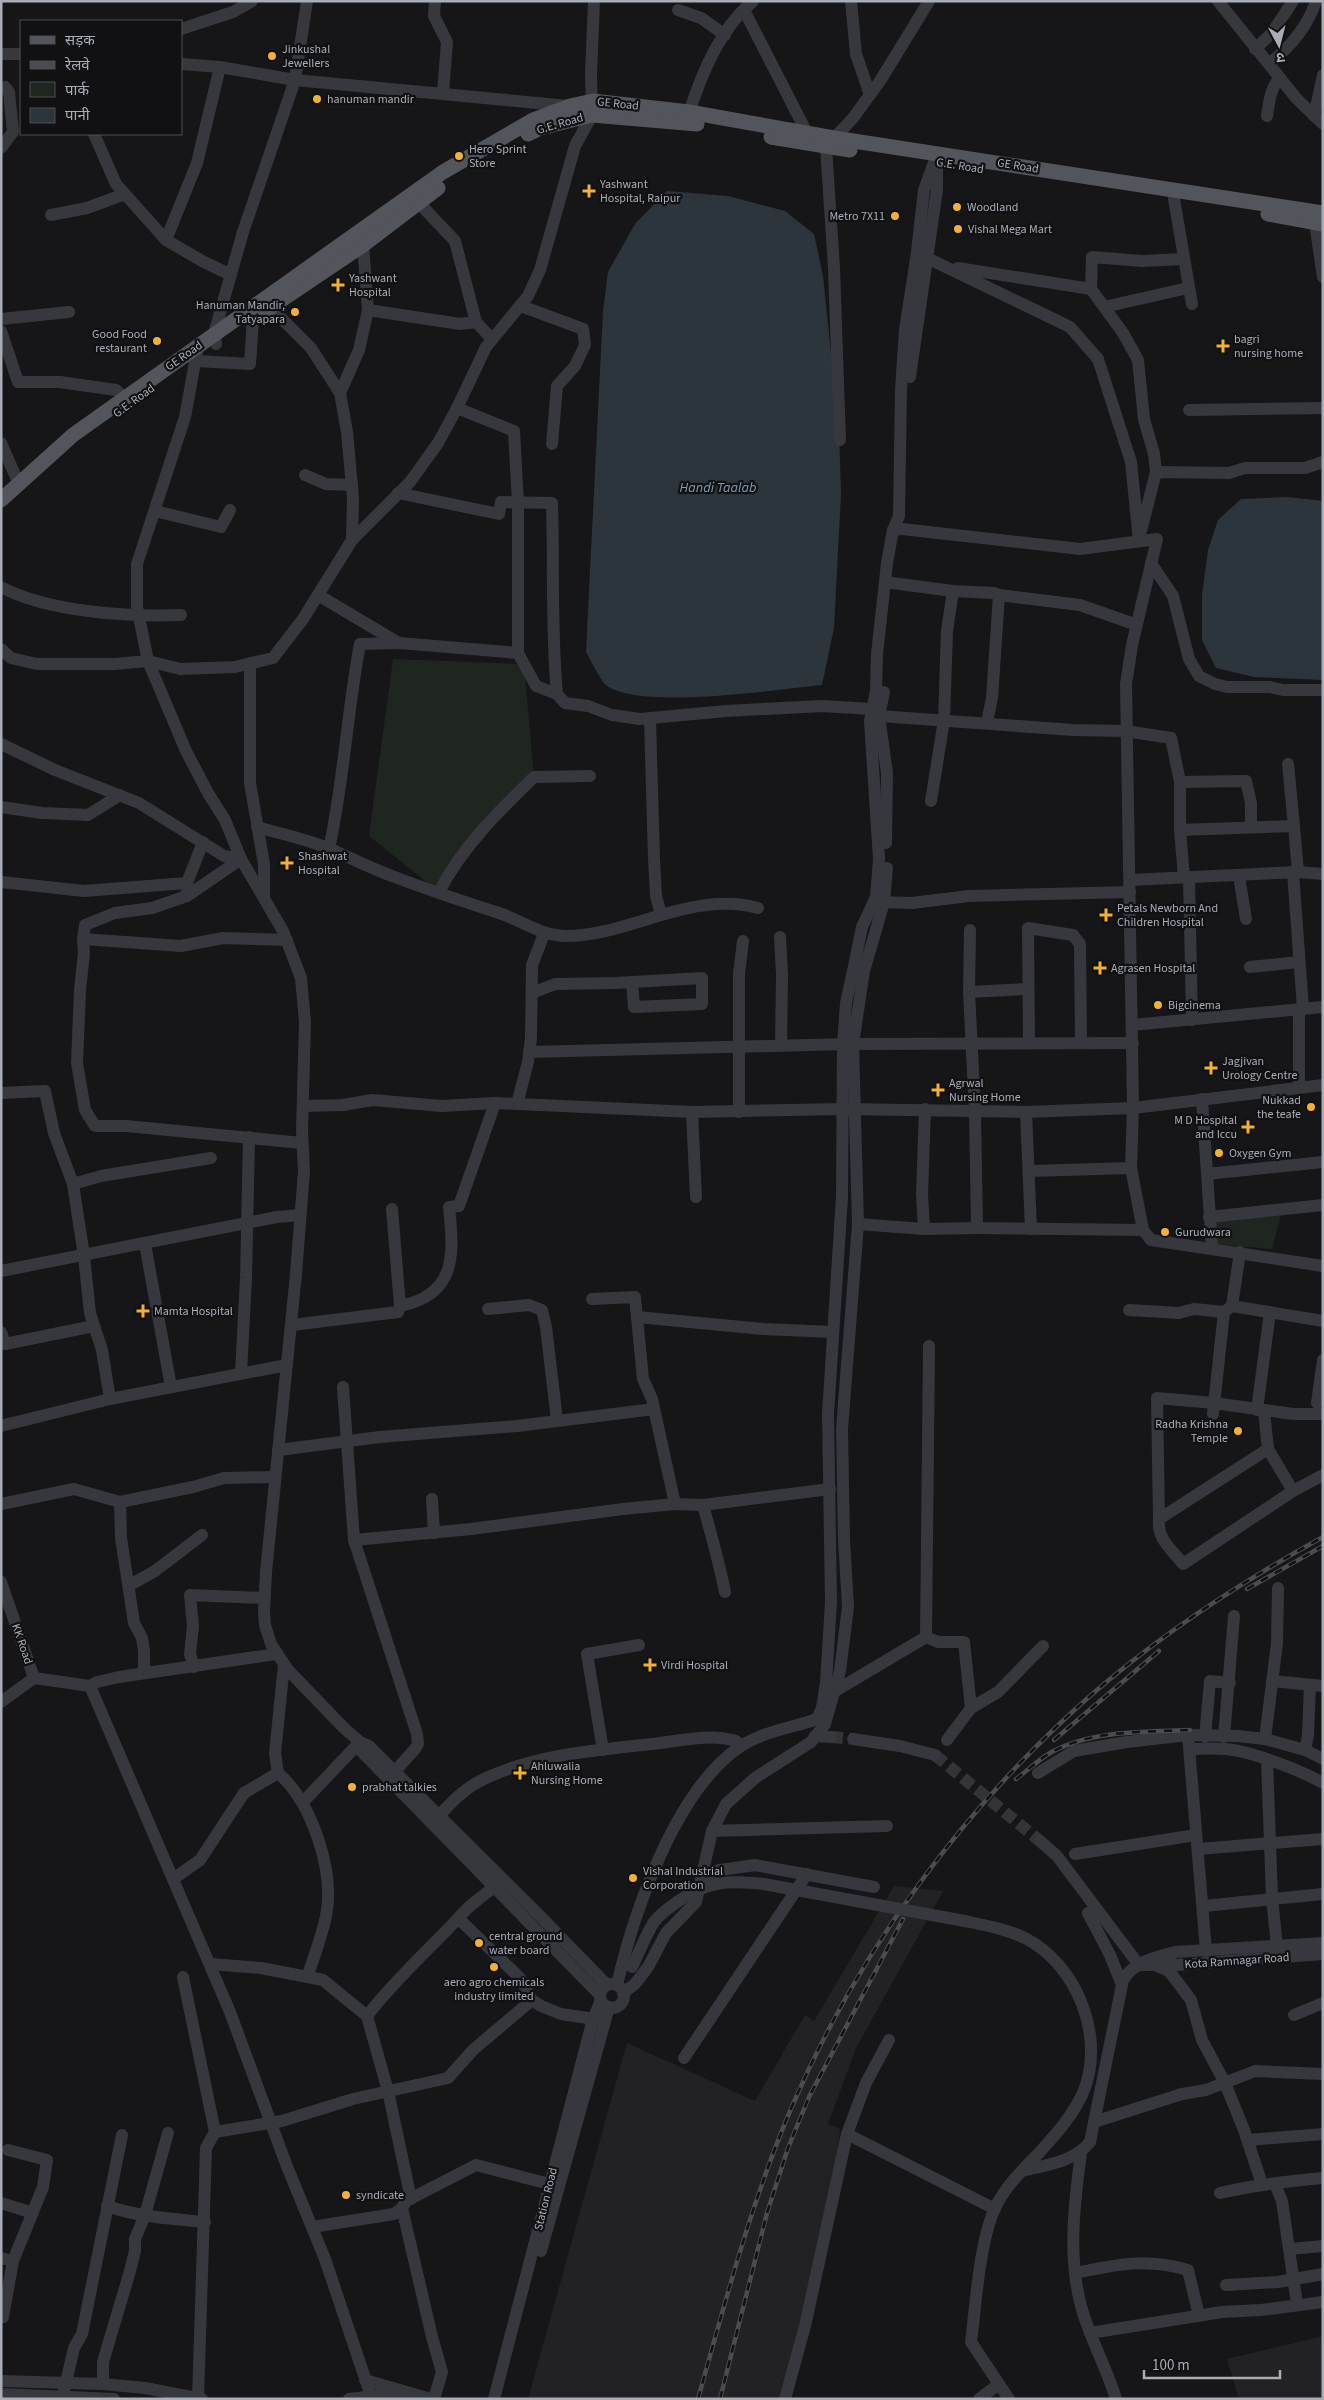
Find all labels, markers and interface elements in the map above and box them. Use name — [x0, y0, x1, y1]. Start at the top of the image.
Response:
legend — [20, 20, 182, 135]
north arrow — [1254, 20, 1304, 70]
text: सड़क — [65, 30, 95, 51]
place label: Jinkushal Jewellers — [282, 41, 330, 72]
text: उ — [1274, 46, 1286, 67]
marker: Jinkushal Jewellers — [266, 50, 278, 62]
text: रेलवे — [64, 55, 90, 76]
text: पार्क — [65, 80, 89, 101]
place label: hanuman mandir — [327, 91, 415, 108]
marker: hanuman mandir — [311, 93, 323, 105]
street label: GE Road — [596, 93, 640, 115]
text: पानी — [65, 105, 91, 126]
street label: G.E. Road — [535, 109, 585, 139]
place label: Hero Sprint Store — [469, 141, 527, 172]
marker: Hero Sprint Store — [453, 150, 465, 162]
street label: G.E. Road — [935, 154, 985, 178]
street label: GE Road — [996, 154, 1040, 178]
place label: Yashwant Hospital, Raipur — [599, 176, 681, 207]
marker: Yashwant Hospital, Raipur — [582, 184, 596, 198]
place label: Woodland — [967, 199, 1018, 216]
marker: Woodland — [951, 201, 963, 213]
place label: Metro 7X11 — [829, 208, 885, 225]
marker: Metro 7X11 — [889, 210, 901, 222]
place label: Vishal Mega Mart — [968, 221, 1052, 238]
marker: Vishal Mega Mart — [952, 223, 964, 235]
place label: Yashwant Hospital — [348, 270, 397, 301]
marker: Yashwant Hospital — [331, 278, 345, 292]
place label: Hanuman Mandir, Tatyapara — [196, 297, 285, 328]
marker: Hanuman Mandir, Tatyapara — [289, 306, 301, 318]
place label: Good Food restaurant — [92, 326, 147, 357]
place label: bagri nursing home — [1234, 331, 1303, 362]
marker: Good Food restaurant — [151, 335, 163, 347]
street label: GE Road — [162, 337, 206, 375]
marker: bagri nursing home — [1216, 339, 1230, 353]
street label: G.E. Road — [110, 380, 158, 422]
water label: Handi Taalab — [680, 478, 756, 498]
place label: Shashwat Hospital — [298, 848, 347, 879]
marker: Shashwat Hospital — [280, 856, 294, 870]
place label: Petals Newborn And Children Hospital — [1117, 900, 1218, 931]
marker: Petals Newborn And Children Hospital — [1099, 908, 1113, 922]
place label: Agrasen Hospital — [1111, 960, 1195, 977]
marker: Agrasen Hospital — [1093, 961, 1107, 975]
place label: Bigcinema — [1168, 997, 1221, 1014]
marker: Bigcinema — [1152, 999, 1164, 1011]
place label: Jagjivan Urology Centre — [1222, 1053, 1298, 1084]
marker: Jagjivan Urology Centre — [1204, 1061, 1218, 1075]
place label: Agrwal Nursing Home — [949, 1075, 1021, 1106]
marker: Agrwal Nursing Home — [931, 1083, 945, 1097]
place label: Nukkad the teafe — [1257, 1092, 1301, 1123]
marker: Nukkad the teafe — [1305, 1101, 1317, 1113]
place label: M D Hospital and Iccu — [1174, 1112, 1237, 1143]
marker: M D Hospital and Iccu — [1241, 1120, 1255, 1134]
place label: Oxygen Gym — [1229, 1145, 1292, 1162]
marker: Oxygen Gym — [1213, 1147, 1225, 1159]
place label: Gurudwara — [1175, 1224, 1231, 1241]
marker: Gurudwara — [1159, 1226, 1171, 1238]
place label: Mamta Hospital — [154, 1303, 233, 1320]
marker: Mamta Hospital — [136, 1304, 150, 1318]
place label: Radha Krishna Temple — [1155, 1416, 1228, 1447]
marker: Radha Krishna Temple — [1232, 1425, 1244, 1437]
street label: KK Road — [7, 1621, 37, 1667]
place label: Virdi Hospital — [661, 1657, 728, 1674]
marker: Virdi Hospital — [643, 1658, 657, 1672]
place label: Ahluwalia Nursing Home — [531, 1758, 603, 1789]
marker: Ahluwalia Nursing Home — [513, 1766, 527, 1780]
place label: prabhat talkies — [362, 1779, 437, 1796]
marker: prabhat talkies — [346, 1781, 358, 1793]
place label: Vishal Industrial Corporation — [643, 1863, 723, 1894]
marker: Vishal Industrial Corporation — [627, 1872, 639, 1884]
place label: central ground water board — [489, 1928, 563, 1959]
marker: central ground water board — [473, 1937, 485, 1949]
street label: Kota Ramnagar Road — [1184, 1949, 1290, 1973]
marker: aero agro chemicals industry limited — [488, 1961, 500, 1973]
place label: aero agro chemicals industry limited — [444, 1974, 544, 2005]
street label: Station Road — [530, 2166, 562, 2232]
place label: syndicate — [356, 2187, 404, 2204]
marker: syndicate — [340, 2189, 352, 2201]
scale bar — [1144, 2348, 1280, 2380]
text: 100 m — [1152, 2355, 1190, 2376]

